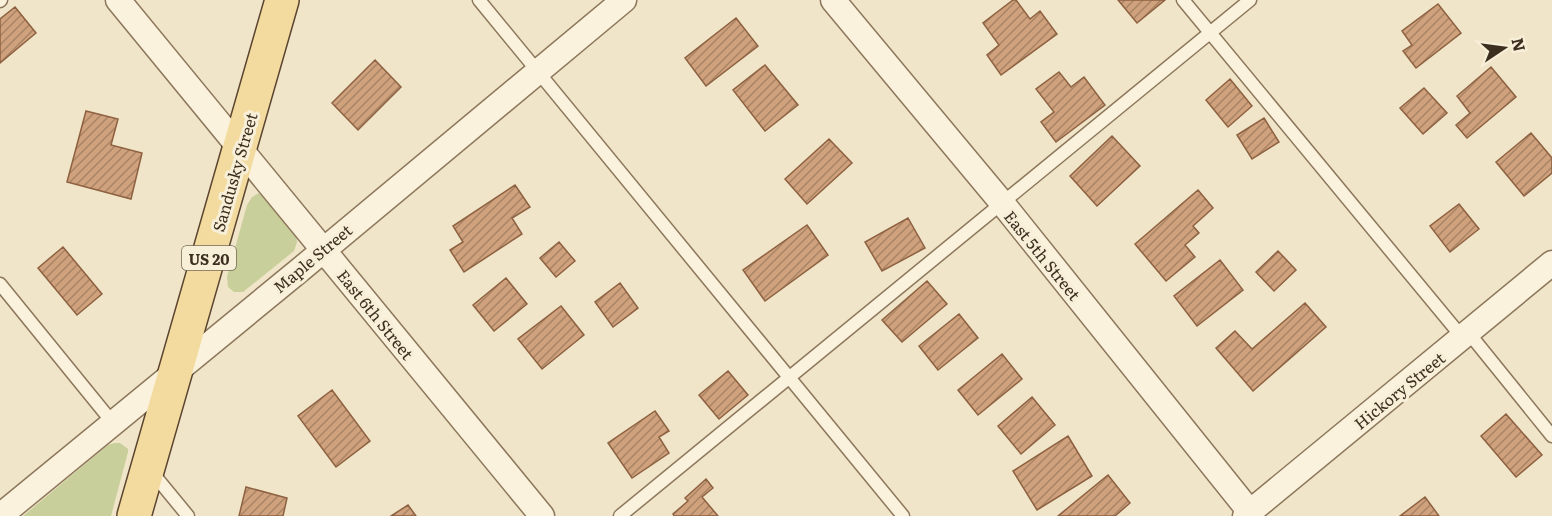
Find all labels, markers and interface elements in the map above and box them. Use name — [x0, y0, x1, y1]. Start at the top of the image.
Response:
north arrow — [1474, 18, 1534, 78]
text: N — [1506, 35, 1533, 54]
street label: Sandusky Street — [205, 109, 263, 235]
street label: East 5th Street — [999, 205, 1087, 306]
street label: Maple Street — [267, 218, 357, 298]
road number: US 20 — [182, 246, 236, 270]
street label: East 6th Street — [332, 264, 420, 365]
street label: Hickory Street — [1348, 345, 1450, 434]

